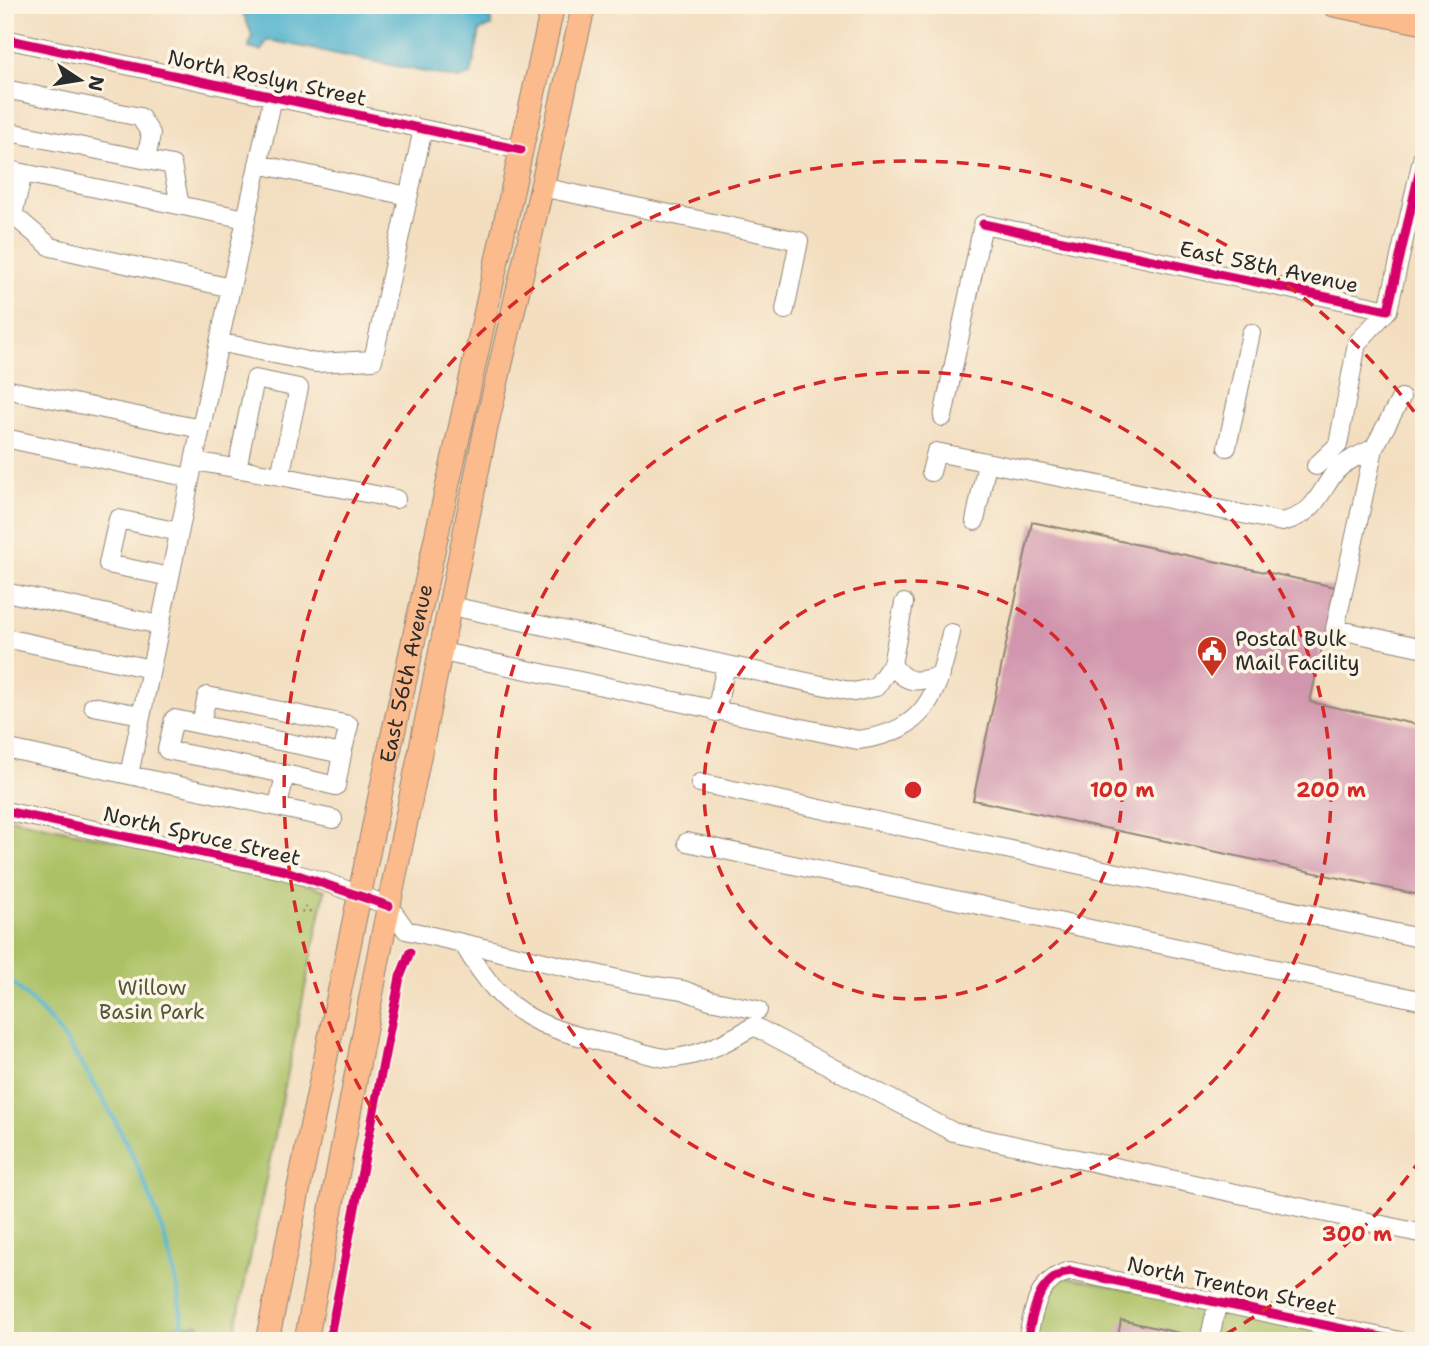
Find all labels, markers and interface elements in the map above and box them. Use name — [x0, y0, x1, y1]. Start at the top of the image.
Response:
street label: North Roslyn Street — [165, 43, 369, 113]
north arrow — [46, 46, 116, 116]
text: N — [82, 73, 110, 93]
street label: East 58th Avenue — [1177, 234, 1361, 300]
street label: East 56th Avenue — [373, 581, 439, 765]
place label: Postal Bulk Mail Facility — [1235, 625, 1360, 677]
public building icon: Postal Bulk Mail Facility — [1195, 634, 1229, 678]
text: 100 m — [1090, 776, 1154, 804]
text: 200 m — [1296, 776, 1366, 804]
centre of rings — [901, 778, 925, 802]
street label: North Spruce Street — [101, 800, 303, 872]
park label: Willow Basin Park — [99, 974, 205, 1026]
text: 300 m — [1322, 1220, 1392, 1248]
street label: North Trenton Street — [1125, 1250, 1339, 1322]

